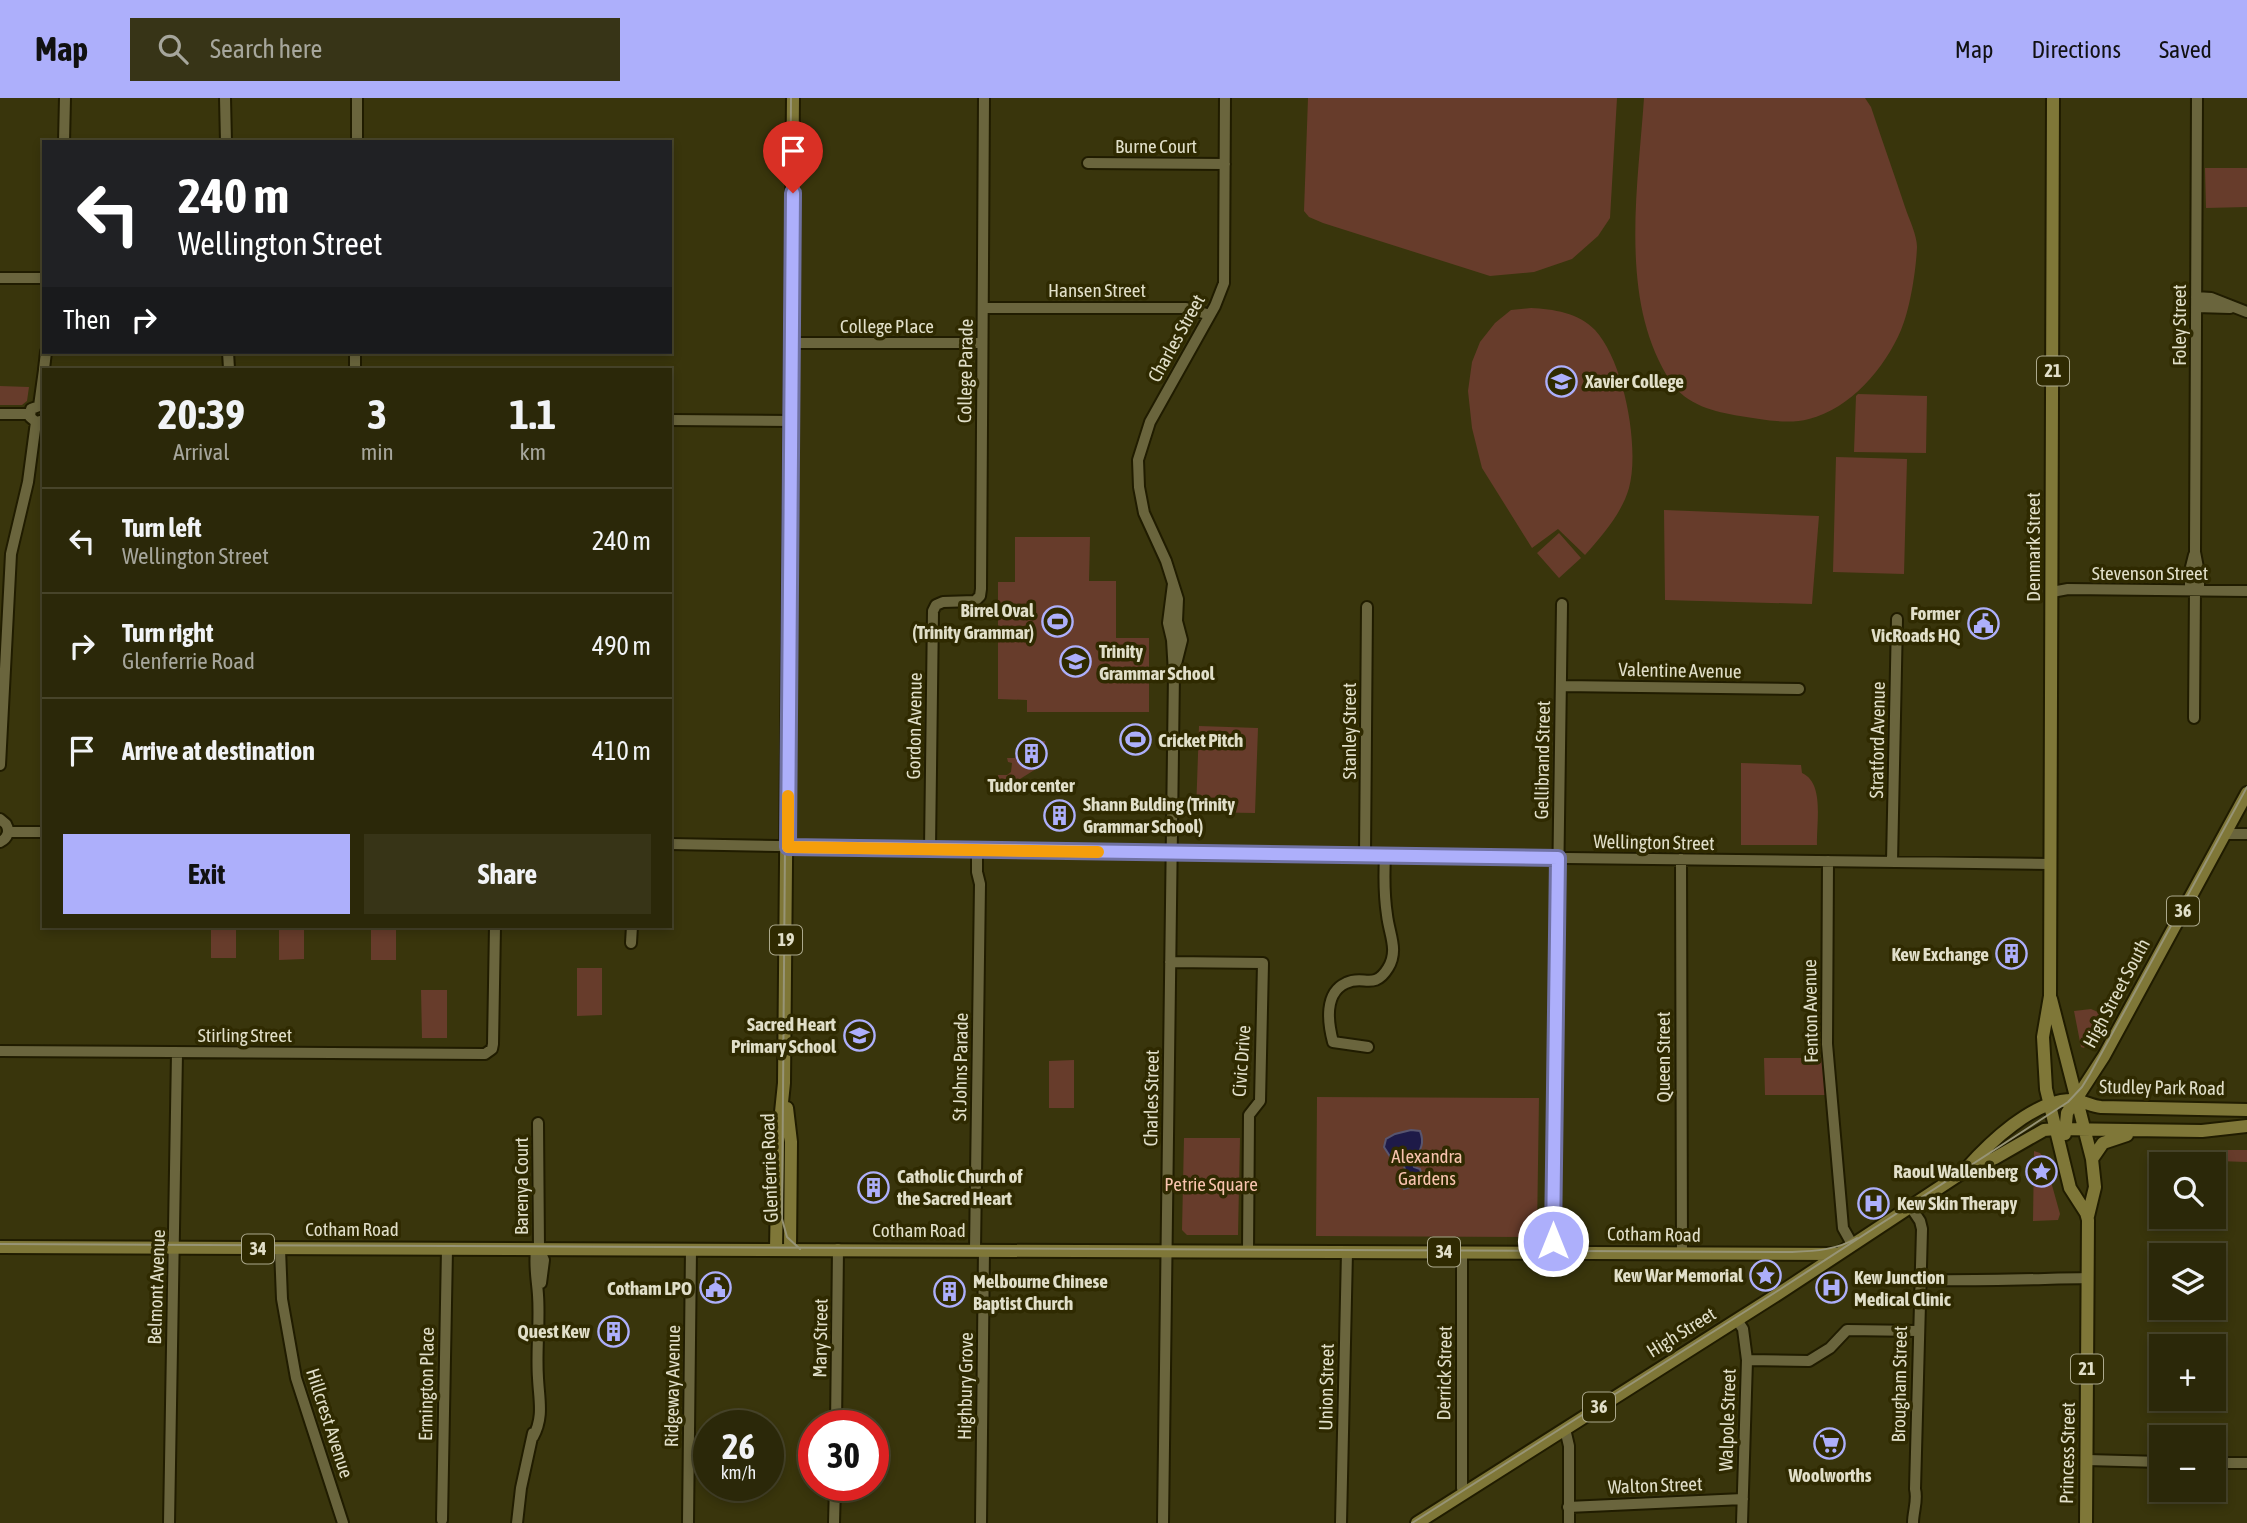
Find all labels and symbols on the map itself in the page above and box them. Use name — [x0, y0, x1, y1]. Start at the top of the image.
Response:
pin — [763, 121, 823, 193]
street label: Burne Court — [1115, 135, 1197, 157]
street label: Hansen Street — [1048, 279, 1146, 301]
street label: Foley Street — [2168, 284, 2190, 366]
street label: Charles Street — [1143, 290, 1209, 386]
street label: College Place — [840, 315, 934, 337]
street label: College Parade — [953, 319, 977, 423]
road number: 21 — [2037, 356, 2069, 386]
school or university icon: Xavier College — [1545, 364, 1579, 398]
place label: Xavier College — [1584, 370, 1684, 392]
street label: Denmark Street — [2022, 492, 2044, 602]
street label: Stevenson Street — [2092, 562, 2208, 584]
place label: Birrel Oval (Trinity Grammar) — [912, 599, 1035, 643]
place label: Former VicRoads HQ — [1871, 602, 1960, 646]
sports icon: Birrel Oval (Trinity Grammar) — [1040, 604, 1074, 638]
public building icon: Former VicRoads HQ — [1966, 607, 2000, 641]
place label: Trinity Grammar School — [1099, 640, 1216, 684]
school or university icon: Trinity Grammar School — [1059, 645, 1093, 679]
street label: Valentine Avenue — [1618, 658, 1742, 682]
street label: Gordon Avenue — [902, 672, 926, 780]
street label: Stratford Avenue — [1865, 681, 1889, 799]
street label: Stanley Street — [1338, 683, 1360, 779]
street label: Gellibrand Street — [1530, 700, 1554, 820]
sports icon: Cricket Pitch — [1118, 723, 1152, 757]
place label: Cricket Pitch — [1158, 729, 1243, 751]
building icon: Tudor center — [1014, 737, 1048, 771]
place label: Tudor center — [987, 774, 1075, 796]
place label: Shann Bulding (Trinity Grammar School) — [1083, 793, 1235, 837]
building icon: Shann Bulding (Trinity Grammar School) — [1043, 798, 1077, 832]
street label: Wellington Street — [1593, 830, 1715, 854]
road number: 36 — [2167, 896, 2199, 926]
road number: 19 — [770, 926, 802, 954]
street label: High Street South — [2078, 935, 2154, 1051]
building icon: Kew Exchange — [1995, 937, 2029, 971]
place label: Kew Exchange — [1891, 943, 1989, 965]
street label: Fenton Avenue — [1798, 959, 1822, 1063]
street label: Queen Street — [1652, 1012, 1674, 1102]
place label: Sacred Heart Primary School — [731, 1013, 837, 1057]
street label: St Johns Parade — [948, 1013, 972, 1121]
school or university icon: Sacred Heart Primary School — [842, 1018, 876, 1052]
street label: Stirling Street — [198, 1024, 292, 1046]
street label: Civic Drive — [1228, 1024, 1254, 1098]
street label: Charles Street — [1139, 1049, 1163, 1147]
street label: Studley Park Road — [2099, 1075, 2225, 1099]
street label: Glenferrie Road — [756, 1113, 782, 1223]
street label: Barenya Court — [510, 1137, 532, 1235]
park label: Alexandra Gardens — [1391, 1145, 1463, 1189]
place icon: Raoul Wallenberg — [2024, 1154, 2058, 1188]
place label: Raoul Wallenberg — [1893, 1160, 2019, 1182]
place label: Catholic Church of the Sacred Heart — [896, 1165, 1023, 1209]
building icon: Catholic Church of the Sacred Heart — [857, 1170, 891, 1204]
park label: Petrie Square — [1164, 1173, 1258, 1195]
hospital icon: Kew Skin Therapy — [1857, 1186, 1891, 1220]
place label: Kew Skin Therapy — [1897, 1192, 2017, 1214]
position arrow — [1516, 1204, 1590, 1278]
street label: Cotham Road — [305, 1218, 399, 1240]
street label: Cotham Road — [872, 1219, 966, 1241]
street label: Cotham Road — [1607, 1222, 1701, 1246]
street label: Belmont Avenue — [143, 1229, 169, 1345]
road number: 34 — [242, 1234, 274, 1264]
road number: 34 — [1428, 1238, 1460, 1266]
place icon: Kew War Memorial — [1749, 1258, 1783, 1292]
place label: Kew War Memorial — [1614, 1264, 1744, 1286]
place label: Kew Junction Medical Clinic — [1854, 1266, 1951, 1310]
place label: Melbourne Chinese Baptist Church — [973, 1270, 1108, 1314]
public building icon: Cotham LPO — [698, 1271, 732, 1305]
hospital icon: Kew Junction Medical Clinic — [1814, 1271, 1848, 1305]
building icon: Melbourne Chinese Baptist Church — [933, 1275, 967, 1309]
place label: Cotham LPO — [607, 1277, 692, 1299]
street label: Mary Street — [808, 1298, 832, 1378]
street label: High Street — [1642, 1302, 1720, 1362]
building icon: Quest Kew — [596, 1314, 630, 1348]
place label: Quest Kew — [518, 1320, 591, 1342]
street label: Ridgeway Avenue — [660, 1325, 684, 1447]
street label: Brougham Street — [1887, 1325, 1911, 1443]
street label: Derrick Street — [1432, 1326, 1456, 1420]
street label: Ermington Place — [414, 1327, 438, 1441]
street label: Highbury Grove — [953, 1332, 977, 1440]
street label: Union Street — [1314, 1343, 1338, 1431]
road number: 21 — [2071, 1354, 2103, 1384]
street label: Hillcrest Avenue — [302, 1365, 358, 1481]
street label: Walpole Street — [1714, 1368, 1740, 1472]
road number: 36 — [1583, 1392, 1615, 1422]
street label: Princess Street — [2055, 1402, 2079, 1504]
speed limit sign: 30 — [798, 1410, 889, 1501]
supermarket icon: Woolworths — [1813, 1427, 1847, 1461]
place label: Woolworths — [1788, 1464, 1872, 1486]
street label: Walton Street — [1607, 1472, 1703, 1498]

